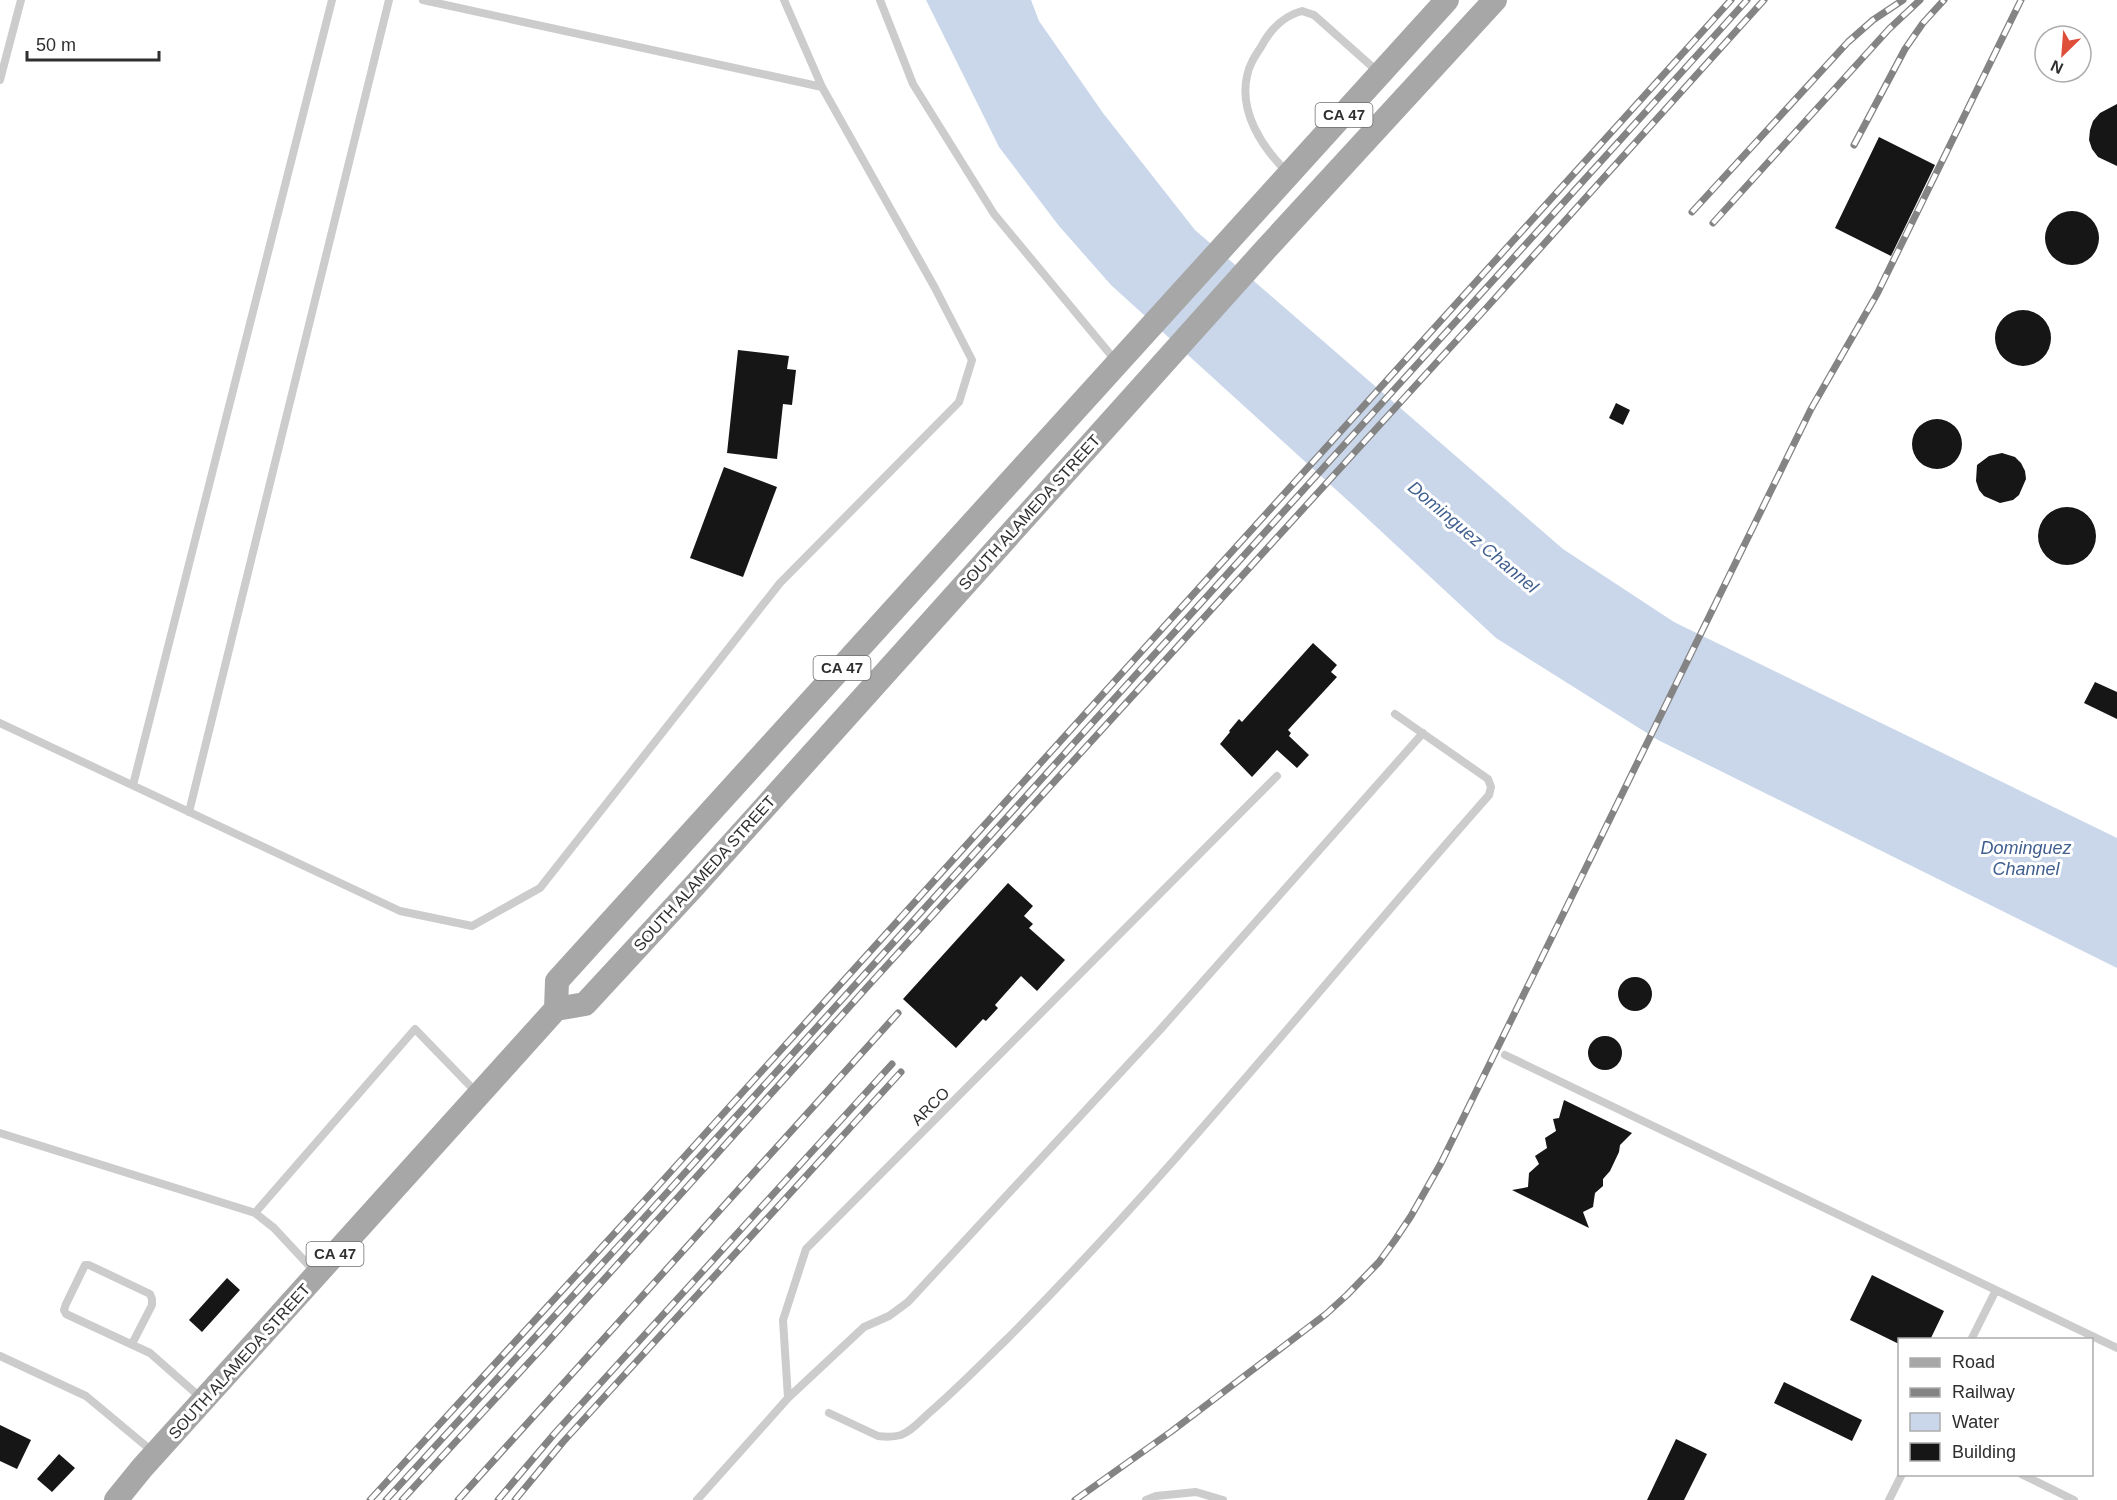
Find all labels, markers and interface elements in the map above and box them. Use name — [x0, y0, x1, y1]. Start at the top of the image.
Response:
scale bar — [27, 24, 159, 62]
north arrow — [2033, 24, 2093, 84]
text: 50 m — [36, 35, 76, 55]
text: N — [2048, 57, 2066, 77]
road number: CA 47 — [1316, 103, 1372, 127]
street label: SOUTH ALAMEDA STREET — [955, 431, 1104, 593]
water label: Dominguez Channel — [1404, 477, 1543, 598]
road number: CA 47 — [814, 656, 870, 680]
street label: SOUTH ALAMEDA STREET — [630, 792, 779, 954]
water label: Dominguez Channel — [1980, 838, 2072, 879]
street label: ARCO — [908, 1084, 953, 1129]
road number: CA 47 — [306, 1242, 364, 1266]
street label: SOUTH ALAMEDA STREET — [165, 1280, 314, 1442]
legend — [1898, 1338, 2093, 1476]
text: Road — [1952, 1352, 1995, 1372]
text: Railway — [1952, 1382, 2015, 1402]
text: Water — [1952, 1412, 1999, 1432]
text: Building — [1952, 1442, 2016, 1462]

